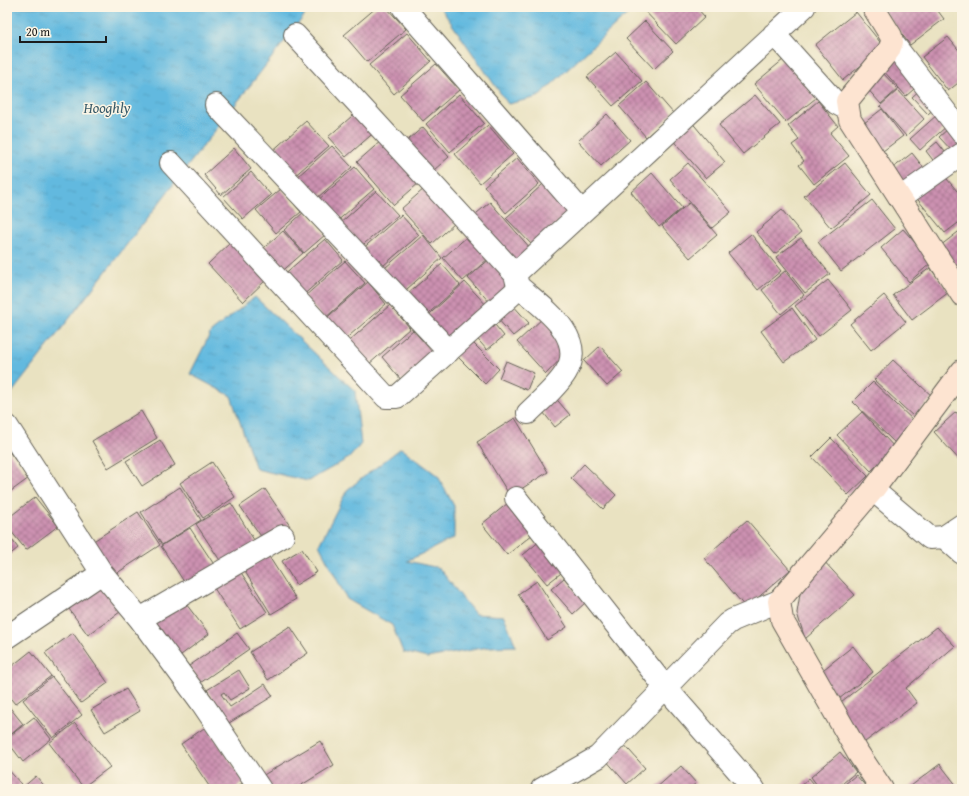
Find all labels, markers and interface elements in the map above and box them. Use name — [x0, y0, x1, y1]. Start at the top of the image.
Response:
scale bar — [20, 18, 106, 44]
text: 20 m — [26, 23, 50, 40]
water label: Hooghly — [82, 97, 131, 118]

